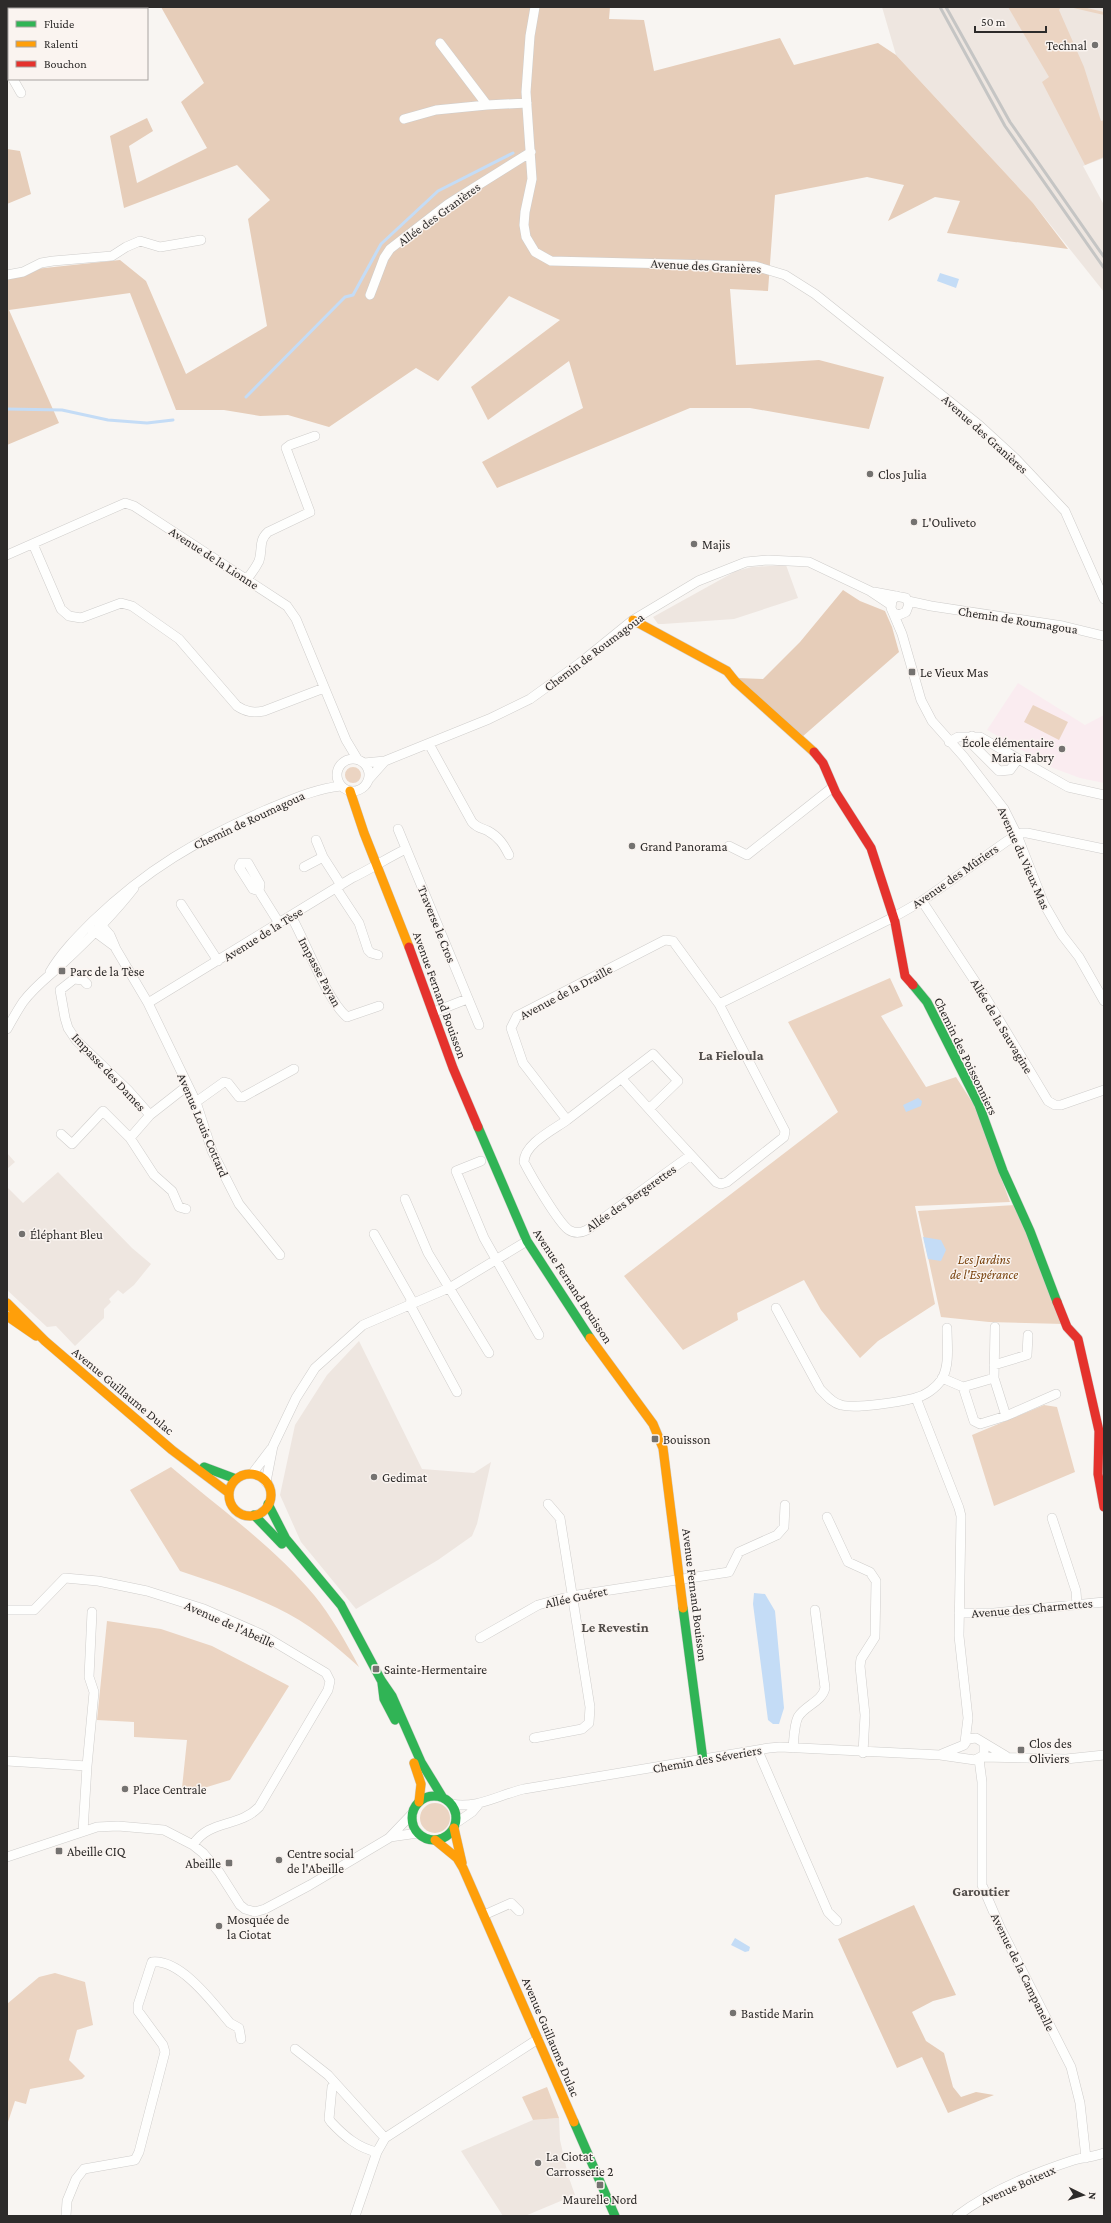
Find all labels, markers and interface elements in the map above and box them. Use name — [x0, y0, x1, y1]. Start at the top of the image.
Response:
legend — [8, 8, 148, 80]
scale bar — [975, 8, 1046, 34]
text: 50 m — [981, 15, 1006, 29]
text: Fluide — [44, 17, 74, 31]
text: Ralenti — [44, 37, 78, 51]
place label: Technal — [1046, 38, 1088, 53]
marker: Technal — [1090, 40, 1100, 50]
text: Bouchon — [44, 57, 87, 71]
street label: Allée des Granières — [395, 179, 483, 249]
street label: Avenue des Granières — [650, 256, 762, 276]
street label: Avenue des Granières — [939, 391, 1031, 477]
place label: Clos Julia — [878, 467, 927, 482]
marker: Clos Julia — [865, 469, 875, 479]
place label: L'Ouliveto — [922, 515, 976, 530]
marker: L'Ouliveto — [909, 517, 919, 527]
street label: Avenue de la Lionne — [166, 523, 262, 593]
place label: Majis — [702, 537, 730, 553]
marker: Majis — [689, 539, 699, 549]
street label: Chemin de Roumagoua — [957, 603, 1079, 637]
street label: Chemin de Roumagoua — [541, 610, 647, 694]
place label: Le Vieux Mas — [920, 665, 988, 680]
marker: Le Vieux Mas — [907, 667, 917, 677]
place label: École élémentaire Maria Fabry — [962, 735, 1055, 765]
marker: École élémentaire Maria Fabry — [1057, 744, 1067, 754]
street label: Chemin de Roumagoua — [191, 788, 307, 852]
street label: Avenue du Vieux Mas — [995, 804, 1053, 912]
place label: Grand Panorama — [640, 839, 728, 854]
marker: Grand Panorama — [627, 841, 637, 851]
street label: Avenue des Mûriers — [909, 841, 1001, 911]
street label: Traverse le Cros — [415, 883, 459, 965]
street label: Avenue de la Tèse — [221, 903, 306, 964]
street label: Avenue Fernand Bouisson — [410, 930, 470, 1061]
street label: Impasse Payan — [295, 935, 345, 1009]
street label: Avenue de la Draille — [517, 961, 615, 1023]
place label: Parc de la Tèse — [70, 964, 145, 979]
marker: Parc de la Tèse — [57, 966, 67, 976]
street label: Allée de la Sauvagine — [968, 976, 1036, 1076]
street label: Chemin des Poissonniers — [931, 995, 1001, 1117]
street label: Impasse des Dames — [69, 1030, 149, 1114]
district label: La Fieloula — [698, 1047, 764, 1063]
street label: Avenue Louis Cottard — [174, 1071, 232, 1179]
street label: Allée des Bergerettes — [583, 1161, 679, 1235]
street label: Avenue Fernand Bouisson — [530, 1226, 616, 1346]
place label: Éléphant Bleu — [30, 1227, 103, 1242]
marker: Éléphant Bleu — [17, 1229, 27, 1239]
park label: Les Jardins de l'Espérance — [950, 1252, 1018, 1282]
street label: Avenue Guillaume Dulac — [69, 1344, 177, 1438]
place label: Bouisson — [663, 1432, 711, 1447]
marker: Bouisson — [650, 1434, 660, 1444]
place label: Gedimat — [382, 1470, 428, 1485]
marker: Gedimat — [369, 1472, 379, 1482]
street label: Avenue Fernand Bouisson — [679, 1528, 711, 1662]
street label: Allée Guéret — [543, 1583, 609, 1611]
street label: Avenue des Charmettes — [971, 1595, 1093, 1621]
street label: Avenue de l'Abeille — [182, 1597, 278, 1651]
district label: Le Revestin — [581, 1619, 649, 1635]
place label: Sainte-Hermentaire — [384, 1662, 487, 1677]
marker: Sainte-Hermentaire — [371, 1664, 381, 1674]
place label: Clos des Oliviers — [1029, 1736, 1072, 1766]
street label: Chemin des Séveriers — [651, 1742, 763, 1776]
marker: Clos des Oliviers — [1016, 1745, 1026, 1755]
place label: Place Centrale — [133, 1782, 207, 1797]
marker: Place Centrale — [120, 1784, 130, 1794]
place label: Abeille CIQ — [67, 1844, 127, 1859]
marker: Abeille CIQ — [54, 1846, 64, 1856]
place label: Centre social de l'Abeille — [287, 1846, 354, 1876]
marker: Centre social de l'Abeille — [274, 1855, 284, 1865]
place label: Abeille — [185, 1856, 221, 1871]
marker: Abeille — [224, 1858, 234, 1868]
district label: Garoutier — [952, 1883, 1010, 1899]
street label: Avenue de la Campanelle — [988, 1910, 1058, 2034]
place label: Mosquée de la Ciotat — [227, 1912, 290, 1942]
marker: Mosquée de la Ciotat — [214, 1921, 224, 1931]
street label: Avenue Guillaume Dulac — [519, 1975, 583, 2099]
place label: Bastide Marin — [741, 2006, 814, 2021]
marker: Bastide Marin — [728, 2008, 738, 2018]
place label: La Ciotat Carrosserie 2 — [546, 2149, 613, 2179]
marker: La Ciotat Carrosserie 2 — [533, 2158, 543, 2168]
street label: Avenue Boiteux — [978, 2162, 1058, 2208]
north arrow — [1063, 2175, 1103, 2215]
marker: Maurelle Nord — [595, 2180, 605, 2190]
place label: Maurelle Nord — [563, 2192, 638, 2207]
text: N — [1087, 2192, 1099, 2201]

